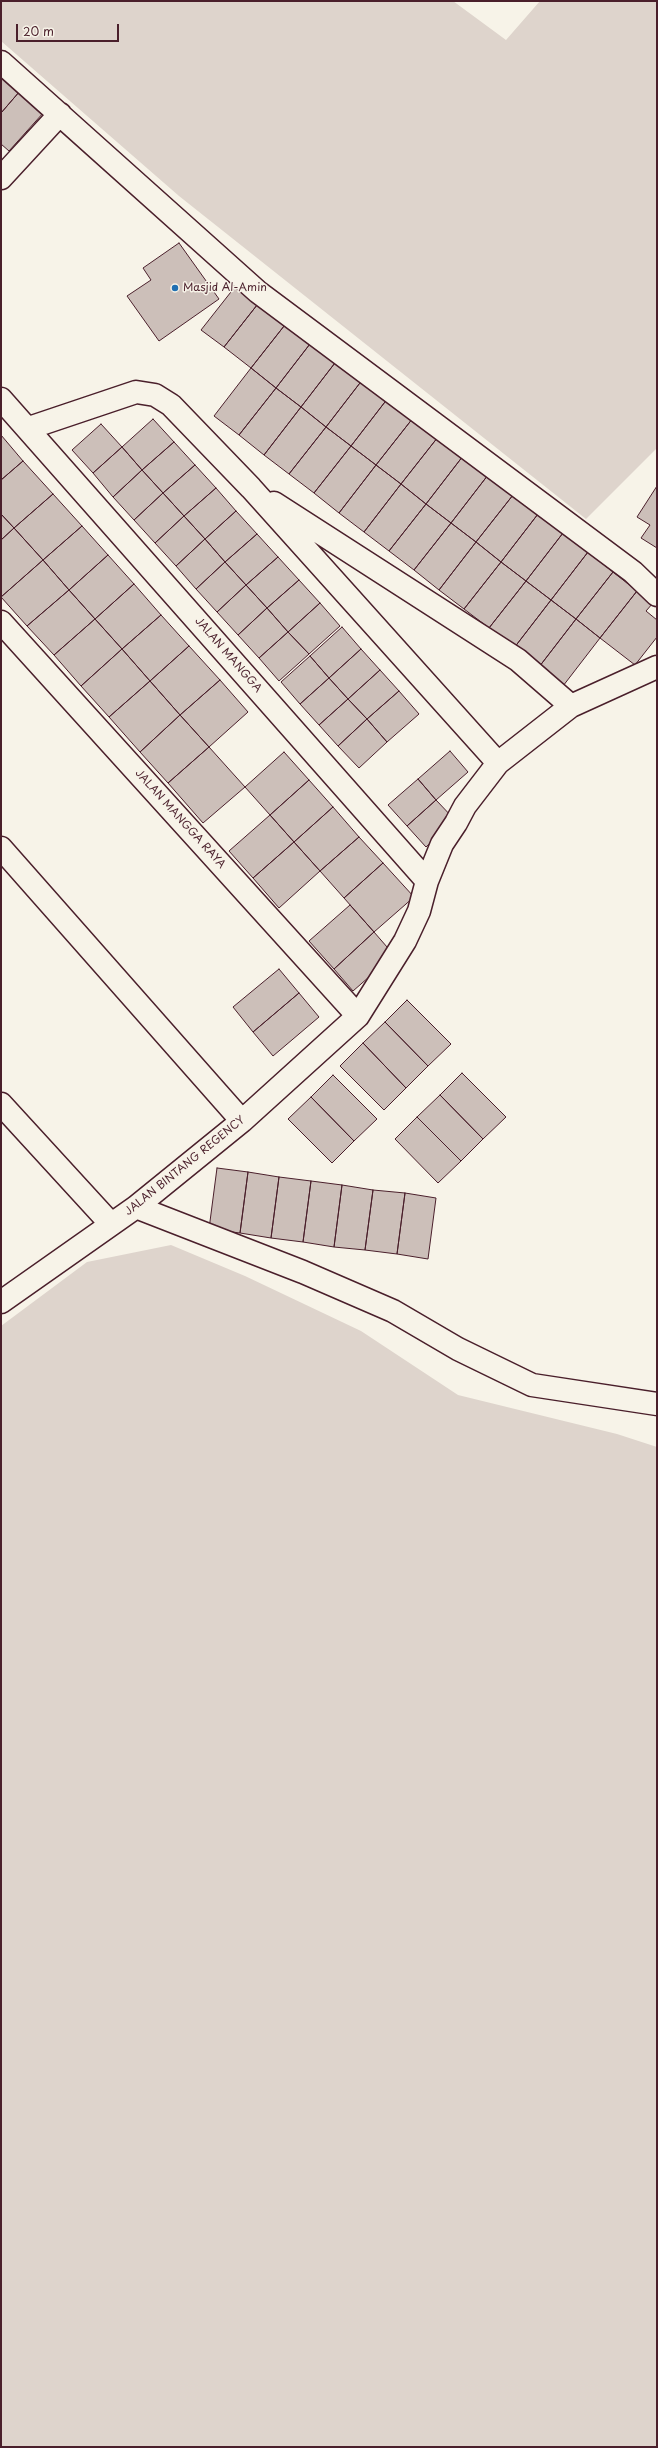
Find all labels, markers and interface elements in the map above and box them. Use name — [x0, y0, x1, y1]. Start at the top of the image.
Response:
scale bar — [18, 16, 121, 42]
text: 20 m — [23, 22, 54, 40]
place label: Masjid Al-Amin — [183, 281, 267, 295]
marker: Masjid Al-Amin — [170, 283, 180, 293]
street label: JALAN MANGGA — [192, 615, 264, 695]
street label: JALAN MANGGA RAYA — [132, 767, 228, 871]
street label: JALAN BINTANG REGENCY — [122, 1113, 248, 1219]

